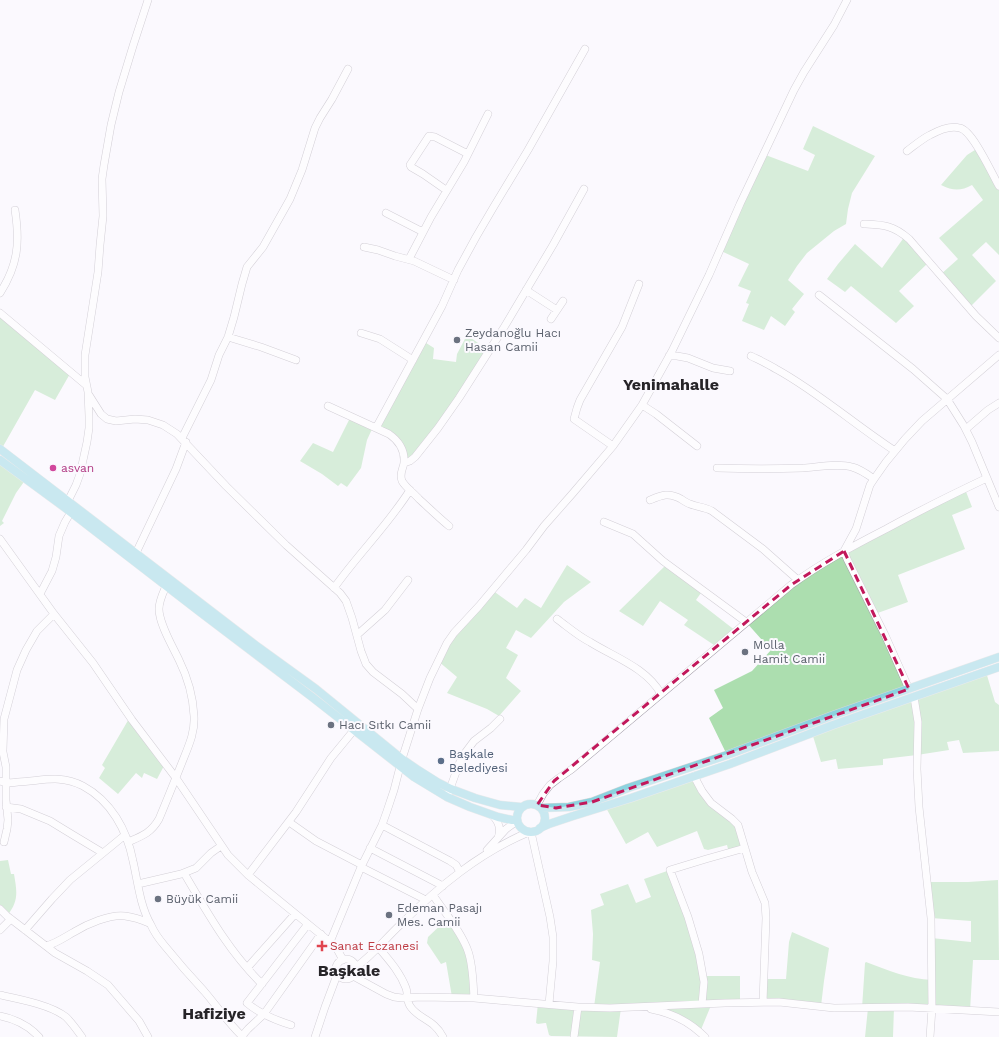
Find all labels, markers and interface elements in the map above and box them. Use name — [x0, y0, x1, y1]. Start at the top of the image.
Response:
place label: Zeydanoğlu Hacı Hasan Camii — [465, 326, 561, 354]
marker: Zeydanoğlu Hacı Hasan Camii — [452, 335, 462, 345]
district label: Yenimahalle — [623, 375, 719, 394]
place label: asvan — [61, 461, 94, 475]
marker: asvan — [48, 463, 58, 473]
place label: Molla Hamit Camii — [753, 638, 825, 666]
marker: Molla Hamit Camii — [740, 647, 750, 657]
place label: Hacı Sıtkı Camii — [339, 718, 431, 732]
marker: Hacı Sıtkı Camii — [326, 720, 336, 730]
place label: Başkale Belediyesi — [449, 747, 508, 775]
marker: Başkale Belediyesi — [436, 756, 446, 766]
place label: Büyük Camii — [166, 892, 238, 906]
marker: Büyük Camii — [153, 894, 163, 904]
place label: Edeman Pasajı Mes. Camii — [397, 901, 482, 929]
marker: Edeman Pasajı Mes. Camii — [384, 910, 394, 920]
place label: Sanat Eczanesi — [330, 939, 419, 953]
marker: Sanat Eczanesi — [317, 941, 327, 951]
district label: Başkale — [318, 961, 380, 980]
district label: Hafiziye — [182, 1004, 246, 1023]

